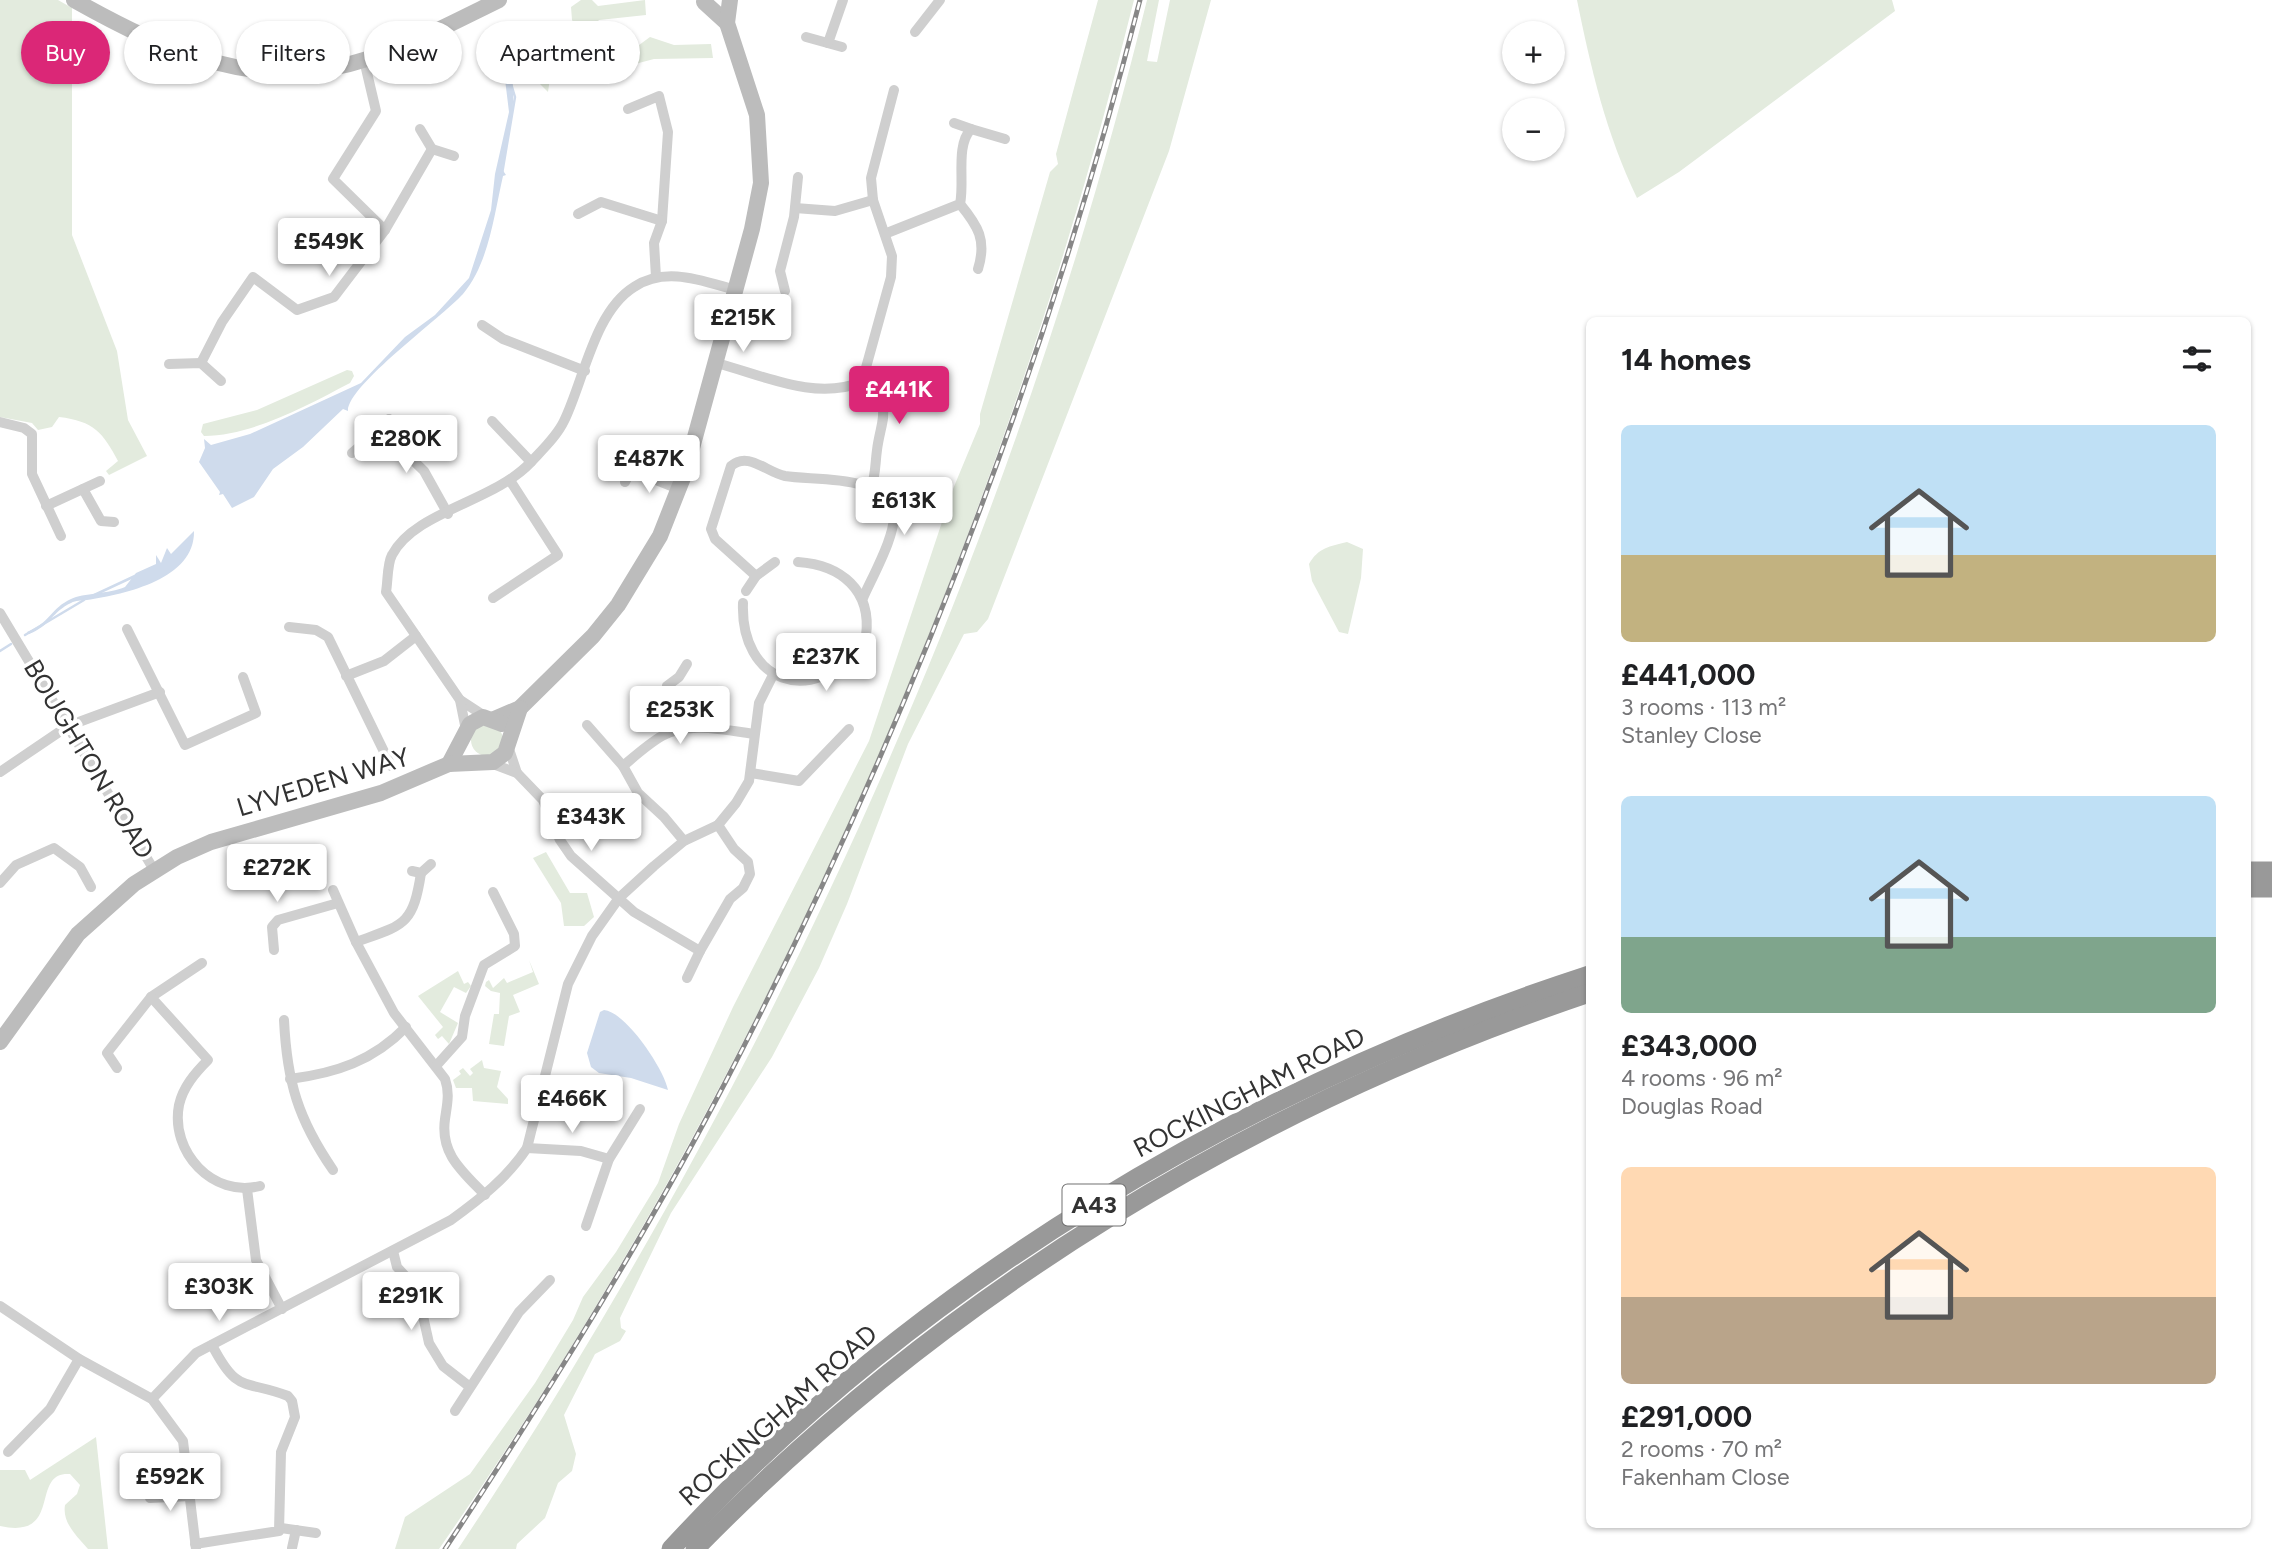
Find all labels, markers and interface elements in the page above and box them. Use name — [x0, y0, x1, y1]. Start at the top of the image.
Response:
chip: Buy — [21, 21, 110, 84]
chip: Rent — [124, 21, 222, 84]
chip: Filters — [236, 21, 350, 84]
chip: New — [364, 21, 462, 84]
chip: Apartment — [476, 21, 640, 84]
map controls — [1502, 21, 1565, 161]
button: + — [1502, 21, 1565, 84]
button: − — [1502, 98, 1565, 161]
pin: £549K — [280, 218, 378, 278]
text: £549K — [294, 227, 364, 255]
pin: £215K — [694, 294, 792, 354]
text: £215K — [710, 303, 776, 331]
icon: filters — [2178, 340, 2216, 378]
text: 14 homes — [1621, 341, 1751, 378]
pin: £441K — [850, 366, 948, 426]
text: £441K — [865, 375, 933, 403]
pin: £280K — [357, 416, 455, 475]
text: £280K — [370, 424, 442, 452]
pin: £487K — [600, 435, 698, 495]
text: £487K — [614, 444, 684, 472]
icon: home — [1856, 470, 1982, 596]
pin: £613K — [855, 477, 953, 537]
text: £613K — [872, 486, 936, 514]
pin: £237K — [777, 634, 875, 693]
text: £237K — [792, 642, 860, 670]
street label: BOUGHTON ROAD — [17, 654, 161, 864]
text: £441,000 — [1621, 656, 1756, 693]
pin: £253K — [631, 686, 729, 746]
text: 3 rooms · 113 m² — [1621, 693, 1786, 721]
text: £253K — [646, 695, 714, 723]
text: Stanley Close — [1621, 721, 1762, 749]
street label: LYVEDEN WAY — [233, 740, 414, 824]
pin: £343K — [542, 794, 640, 853]
text: £343K — [556, 802, 626, 830]
icon: home — [1856, 841, 1982, 967]
pin: £272K — [228, 844, 326, 904]
text: £272K — [243, 853, 311, 881]
street label: ROCKINGHAM ROAD — [1128, 1020, 1370, 1164]
text: £343,000 — [1621, 1027, 1757, 1064]
text: 4 rooms · 96 m² — [1621, 1064, 1783, 1092]
pin: £466K — [523, 1076, 621, 1135]
text: £466K — [537, 1084, 607, 1112]
text: Douglas Road — [1621, 1092, 1763, 1120]
road number: A43 — [1062, 1184, 1126, 1226]
icon: home — [1856, 1212, 1982, 1338]
pin: £303K — [170, 1264, 268, 1323]
text: £303K — [184, 1272, 254, 1300]
pin: £291K — [362, 1272, 460, 1332]
text: £291K — [378, 1281, 444, 1309]
street label: ROCKINGHAM ROAD — [672, 1318, 884, 1512]
text: £291,000 — [1621, 1398, 1752, 1435]
text: 2 rooms · 70 m² — [1621, 1435, 1782, 1463]
pin: £592K — [121, 1454, 219, 1513]
text: £592K — [135, 1462, 205, 1490]
text: Fakenham Close — [1621, 1463, 1789, 1491]

